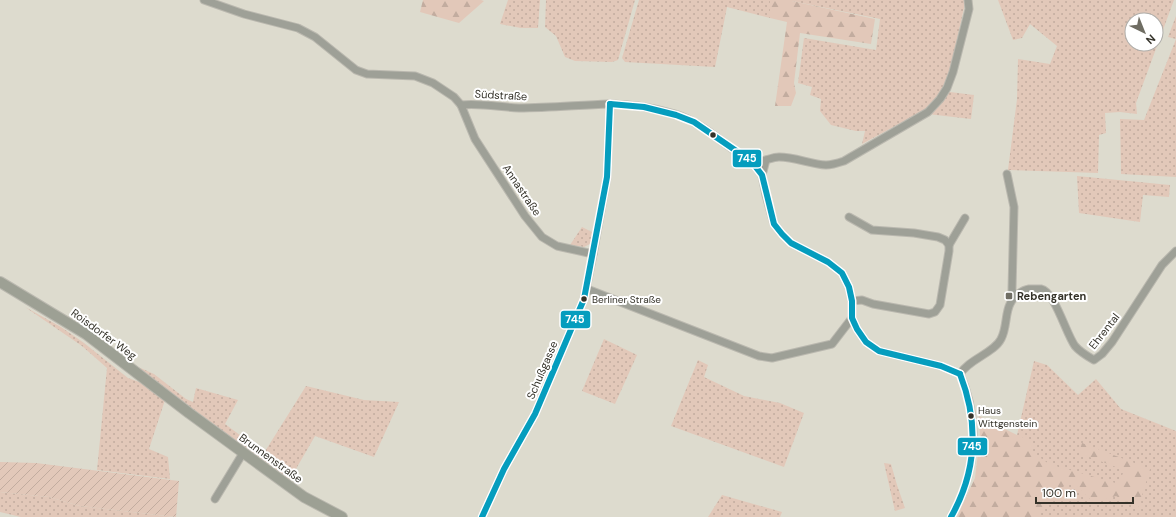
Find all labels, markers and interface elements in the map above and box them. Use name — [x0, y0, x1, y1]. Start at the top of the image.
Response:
north arrow — [1124, 12, 1164, 52]
text: N — [1143, 31, 1159, 47]
street label: Südstraße — [474, 87, 528, 103]
unlabelled marker — [708, 130, 718, 140]
line badge: 745 — [732, 149, 762, 168]
text: 745 — [737, 151, 757, 165]
street label: Annastraße — [500, 162, 544, 218]
place label: Rebengarten — [1017, 289, 1087, 303]
marker: Rebengarten — [1004, 291, 1014, 301]
place label: Berliner Straße — [592, 293, 661, 306]
marker: Berliner Straße — [579, 294, 589, 304]
street label: Roisdorfer Weg — [68, 306, 140, 362]
line badge: 745 — [560, 310, 591, 329]
street label: Ehrental — [1086, 310, 1122, 352]
text: 745 — [565, 312, 585, 326]
street label: Schußgasse — [523, 339, 561, 401]
place label: Haus Wittgenstein — [978, 404, 1037, 430]
marker: Haus Wittgenstein — [966, 411, 976, 421]
street label: Brunnenstraße — [236, 430, 306, 486]
line badge: 745 — [957, 437, 988, 456]
text: 745 — [962, 439, 982, 453]
scale bar — [1036, 479, 1133, 505]
text: 100 m — [1042, 485, 1076, 501]

